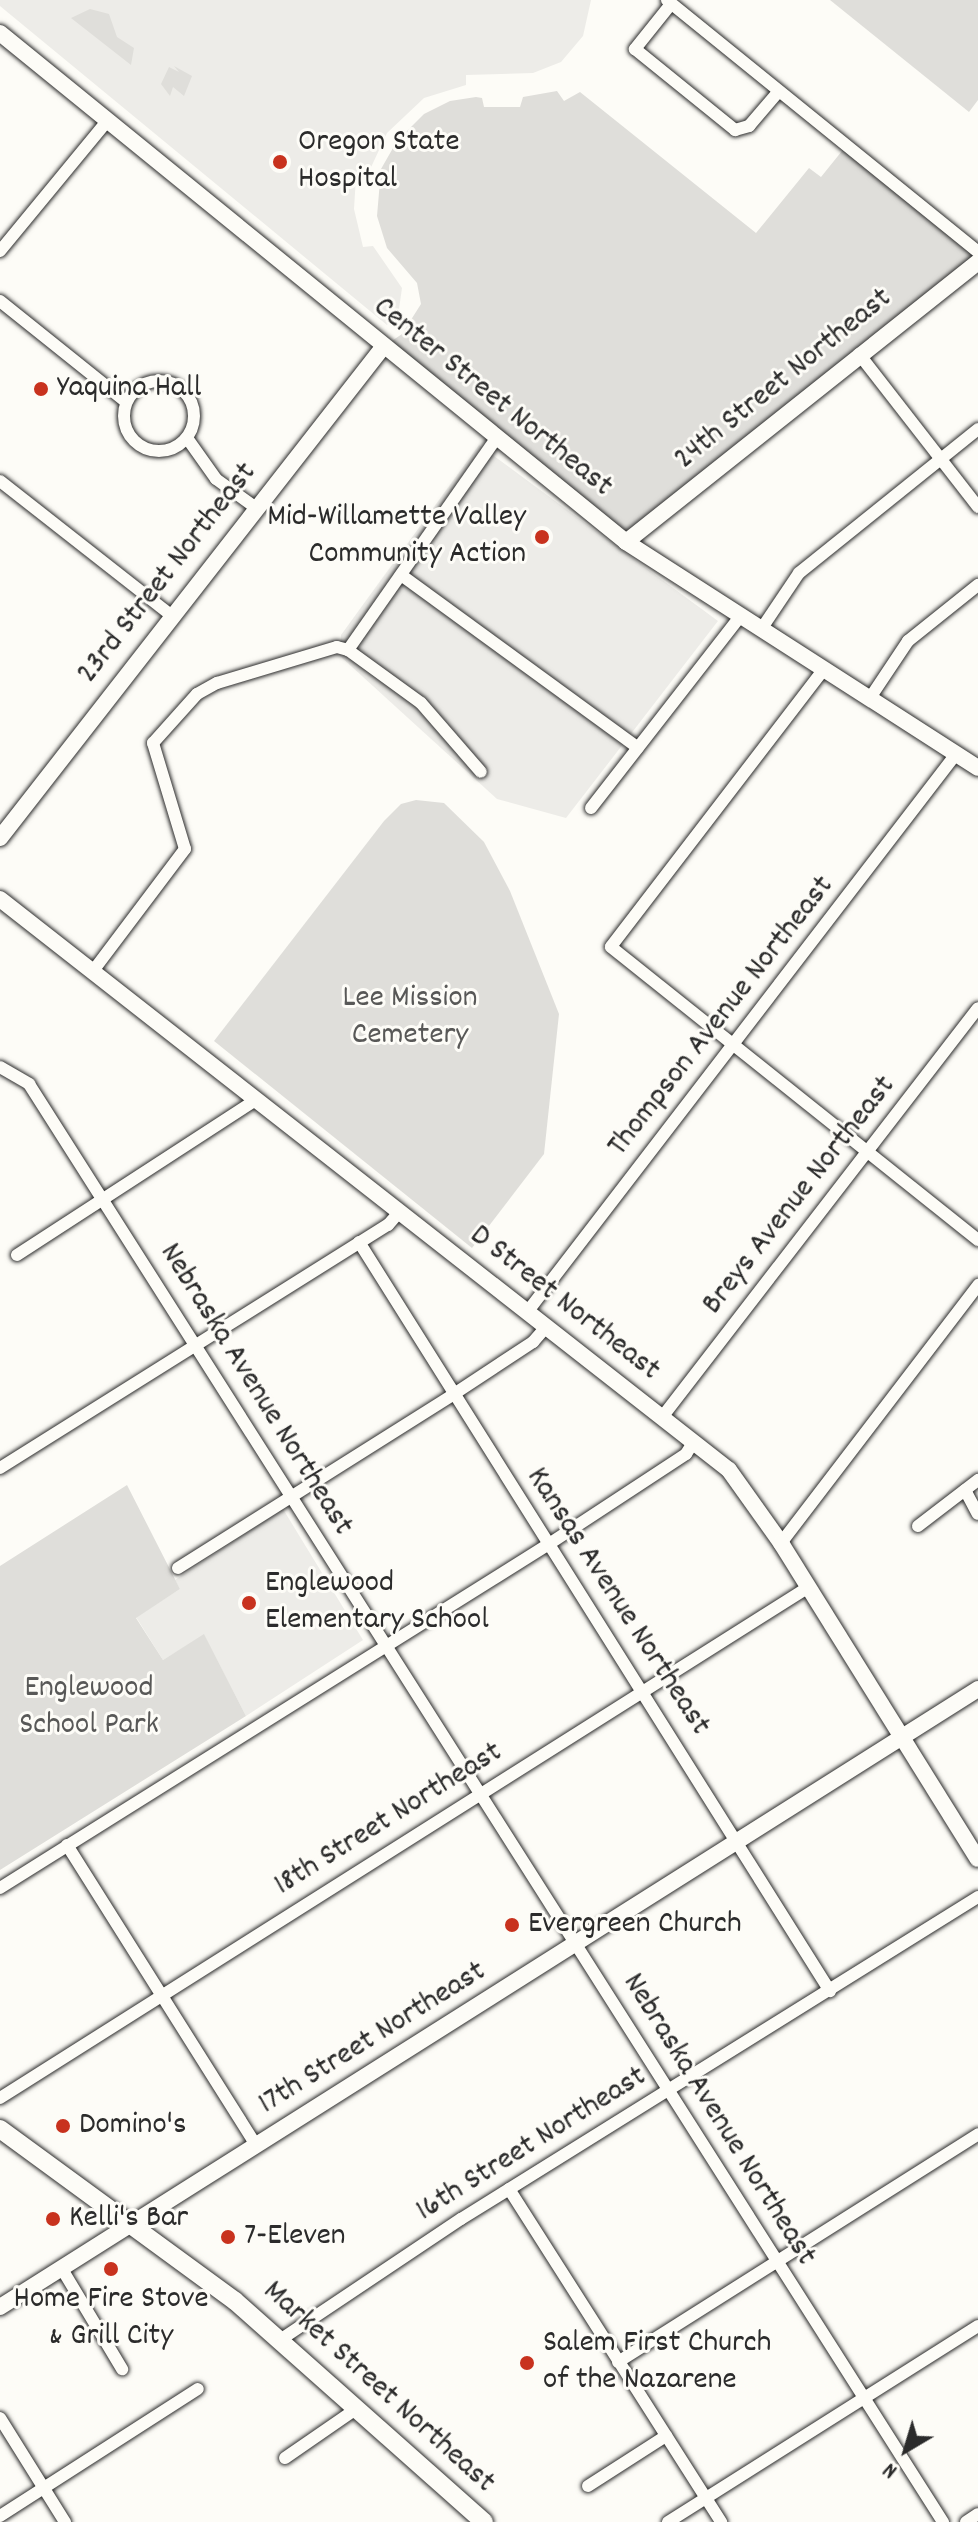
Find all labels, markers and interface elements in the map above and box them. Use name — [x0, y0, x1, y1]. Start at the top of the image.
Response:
place label: Oregon State Hospital — [298, 125, 460, 200]
marker: Oregon State Hospital — [269, 151, 291, 173]
street label: 24th Street Northeast — [667, 280, 901, 480]
street label: Center Street Northeast — [364, 289, 620, 507]
place label: Yaquina Hall — [57, 370, 201, 408]
marker: Yaquina Hall — [32, 380, 50, 398]
street label: 23rd Street Northeast — [70, 456, 266, 692]
place label: Mid-Willamette Valley Community Action — [267, 500, 526, 575]
marker: Mid-Willamette Valley Community Action — [533, 528, 551, 546]
street label: Thompson Avenue Northeast — [600, 869, 844, 1165]
park label: Lee Mission Cemetery — [342, 981, 478, 1056]
street label: Breys Avenue Northeast — [695, 1069, 905, 1323]
street label: D Street Northeast — [461, 1218, 667, 1390]
street label: Nebraska Avenue Northeast — [149, 1237, 361, 1543]
street label: Kansas Avenue Northeast — [516, 1461, 718, 1743]
place label: Englewood Elementary School — [265, 1566, 489, 1641]
marker: Englewood Elementary School — [240, 1594, 258, 1612]
park label: Englewood School Park — [19, 1671, 159, 1746]
street label: 18th Street Northeast — [268, 1734, 510, 1906]
place label: Evergreen Church — [528, 1906, 742, 1944]
marker: Evergreen Church — [503, 1916, 521, 1934]
street label: 17th Street Northeast — [252, 1954, 494, 2124]
street label: Nebraska Avenue Northeast — [612, 1967, 824, 2273]
street label: 16th Street Northeast — [410, 2059, 654, 2231]
place label: Domino's — [79, 2107, 186, 2145]
marker: Domino's — [54, 2117, 72, 2135]
place label: Kelli's Bar — [69, 2200, 188, 2238]
marker: Kelli's Bar — [44, 2210, 62, 2228]
place label: 7-Eleven — [244, 2218, 346, 2256]
marker: 7-Eleven — [219, 2228, 237, 2246]
marker: Home Fire Stove & Grill City — [102, 2260, 120, 2278]
street label: Market Street Northeast — [254, 2273, 502, 2503]
place label: Home Fire Stove & Grill City — [13, 2282, 209, 2357]
place label: Salem First Church of the Nazarene — [543, 2326, 771, 2401]
marker: Salem First Church of the Nazarene — [518, 2354, 536, 2372]
north arrow — [866, 2410, 946, 2490]
text: N — [877, 2454, 905, 2485]

